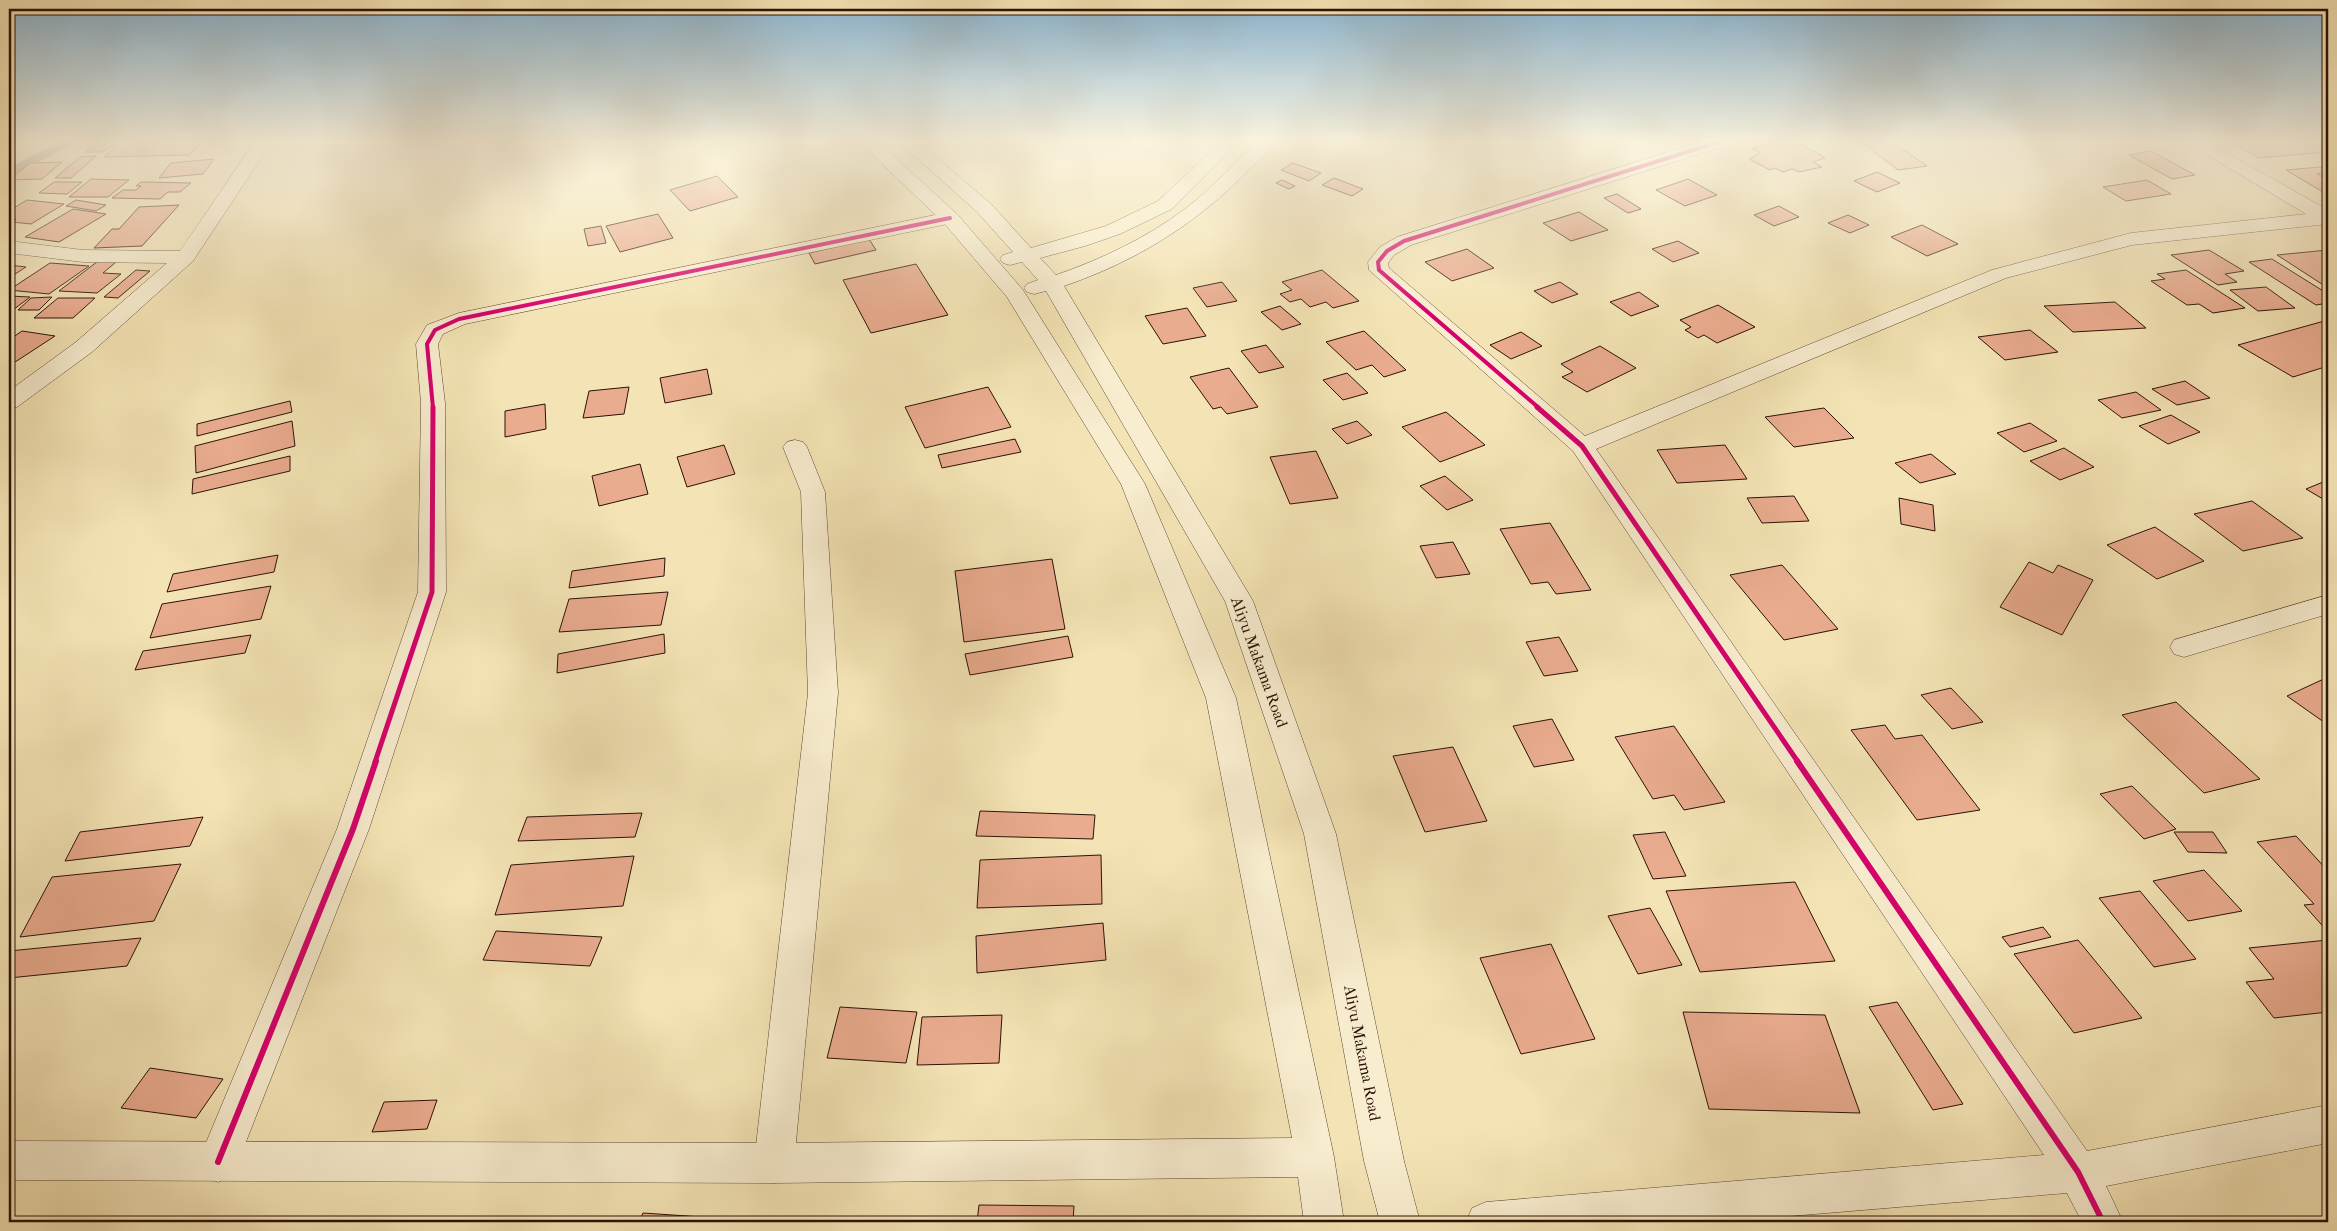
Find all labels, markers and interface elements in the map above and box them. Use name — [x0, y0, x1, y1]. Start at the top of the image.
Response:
street label: Aliyu Makama Road — [1227, 593, 1292, 730]
street label: Aliyu Makama Road — [1340, 983, 1385, 1123]

